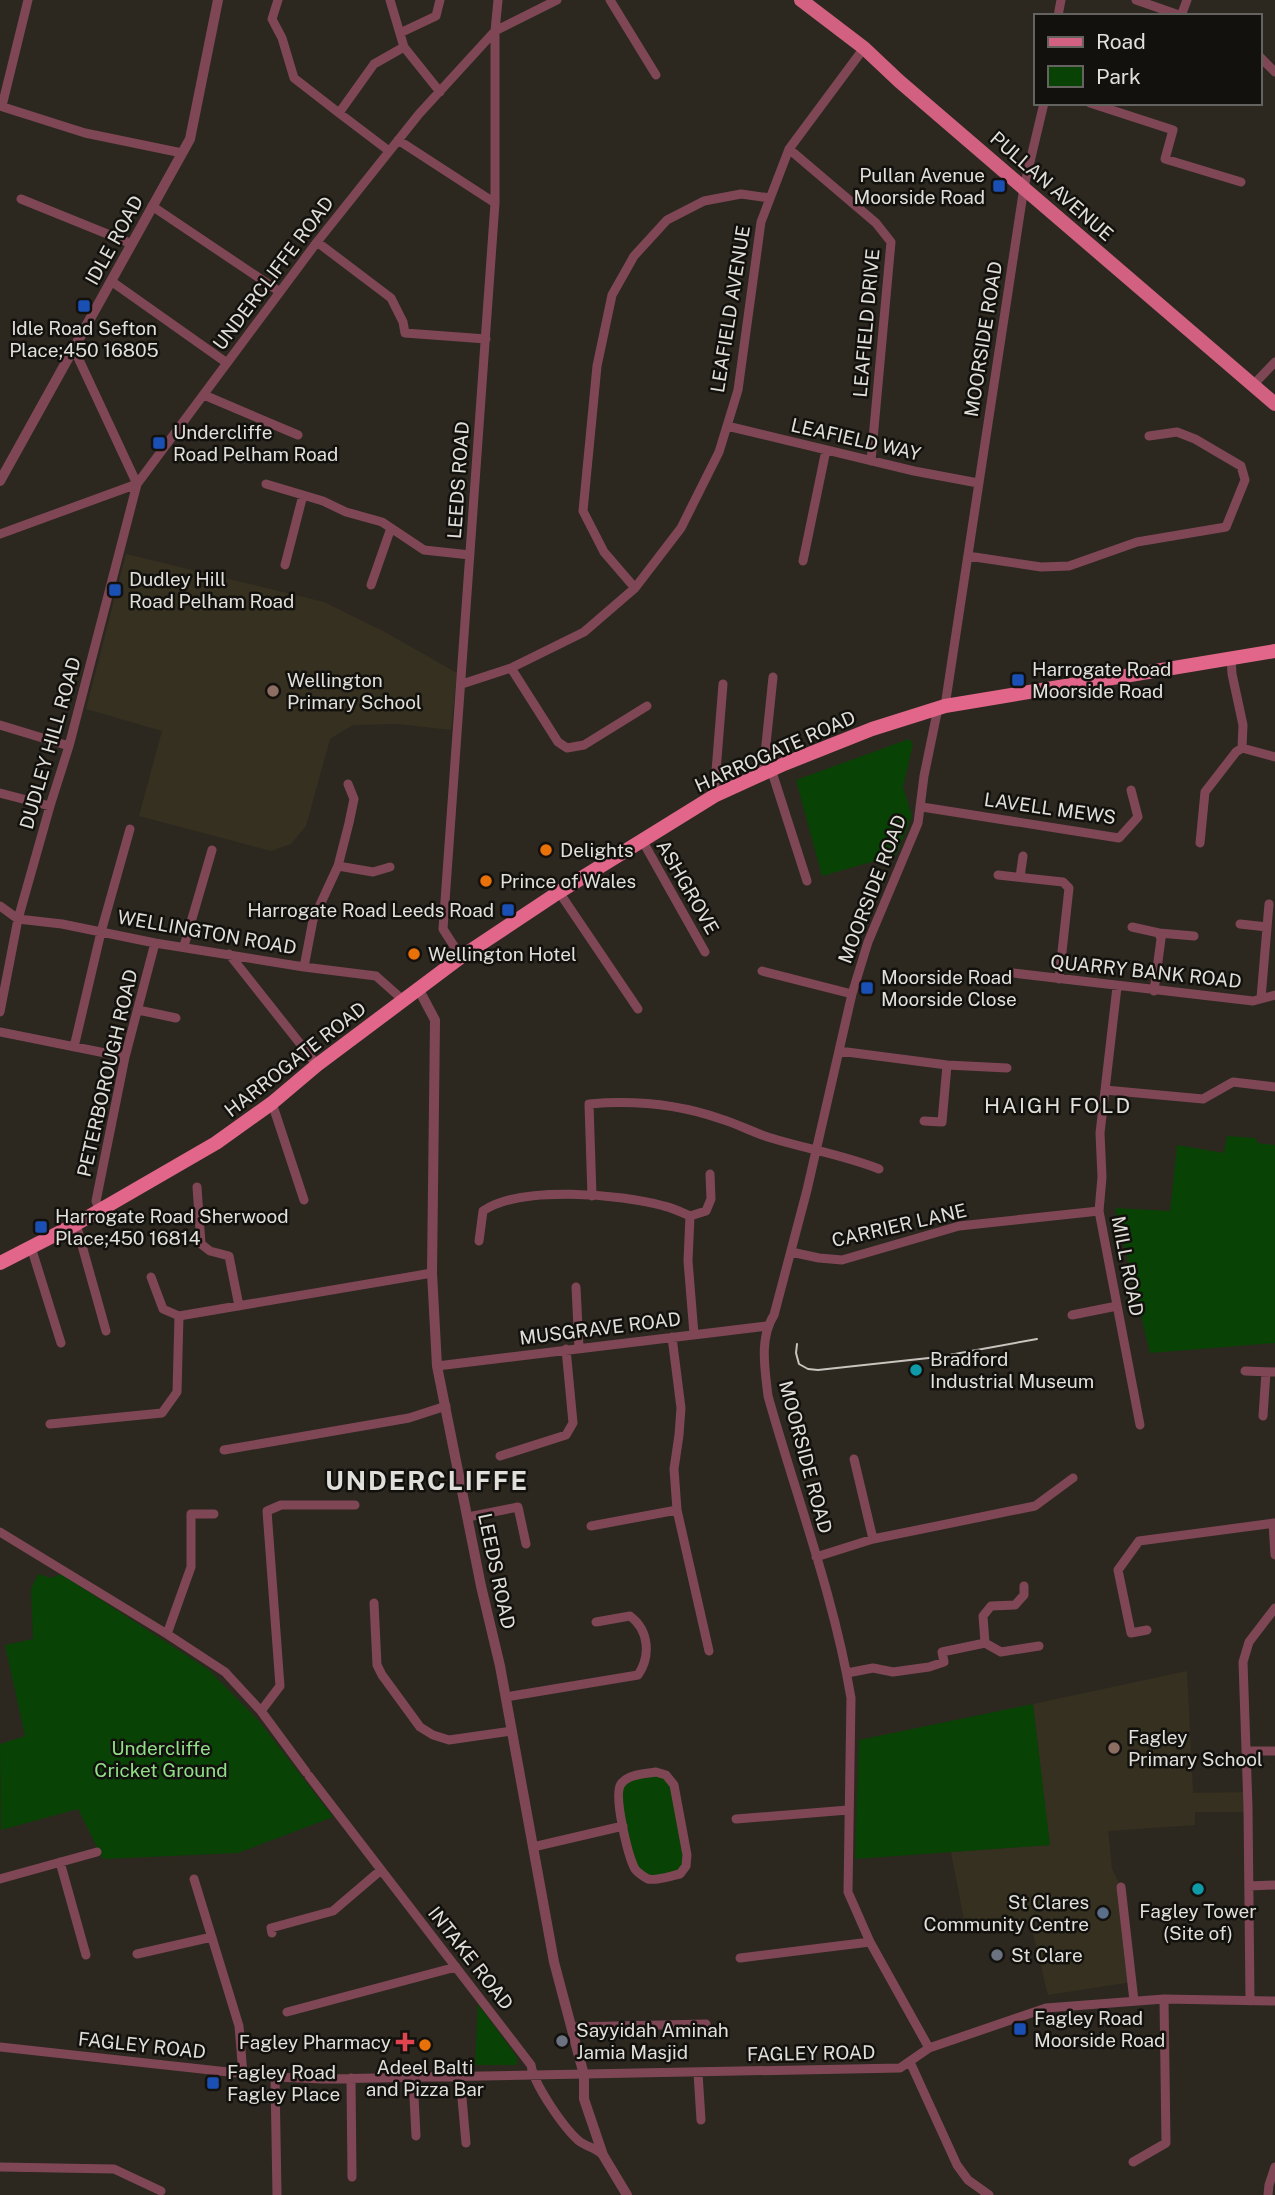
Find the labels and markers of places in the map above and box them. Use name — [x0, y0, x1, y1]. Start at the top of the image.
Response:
place label: Pullan Avenue Moorside Road — [854, 164, 985, 208]
marker: Pullan Avenue Moorside Road — [991, 178, 1007, 194]
marker: Idle Road Sefton Place;450 16805 — [76, 298, 92, 314]
place label: Idle Road Sefton Place;450 16805 — [9, 317, 159, 361]
place label: Undercliffe Road Pelham Road — [173, 421, 338, 465]
marker: Undercliffe Road Pelham Road — [151, 435, 167, 451]
place label: Dudley Hill Road Pelham Road — [129, 568, 294, 612]
marker: Dudley Hill Road Pelham Road — [107, 582, 123, 598]
place label: Harrogate Road Moorside Road — [1032, 658, 1171, 702]
place label: Wellington Primary School — [287, 669, 422, 713]
marker: Harrogate Road Moorside Road — [1010, 672, 1026, 688]
marker: Wellington Primary School — [265, 683, 281, 699]
place label: Delights — [560, 839, 634, 861]
marker: Delights — [538, 842, 554, 858]
place label: Prince of Wales — [500, 870, 636, 892]
marker: Prince of Wales — [478, 873, 494, 889]
place label: Harrogate Road Leeds Road — [247, 899, 494, 921]
marker: Harrogate Road Leeds Road — [500, 902, 516, 918]
place label: Wellington Hotel — [428, 943, 577, 965]
marker: Wellington Hotel — [406, 946, 422, 962]
place label: Moorside Road Moorside Close — [881, 966, 1017, 1010]
marker: Moorside Road Moorside Close — [859, 980, 875, 996]
place label: Harrogate Road Sherwood Place;450 16814 — [55, 1205, 289, 1249]
marker: Harrogate Road Sherwood Place;450 16814 — [33, 1219, 49, 1235]
place label: Bradford Industrial Museum — [930, 1348, 1094, 1392]
marker: Bradford Industrial Museum — [908, 1362, 924, 1378]
place label: Fagley Primary School — [1128, 1726, 1263, 1770]
marker: Fagley Primary School — [1106, 1740, 1122, 1756]
marker: Fagley Tower (Site of) — [1190, 1881, 1206, 1897]
place label: St Clares Community Centre — [924, 1891, 1089, 1935]
place label: Fagley Tower (Site of) — [1139, 1900, 1257, 1944]
marker: St Clares Community Centre — [1095, 1905, 1111, 1921]
place label: St Clare — [1011, 1944, 1083, 1966]
marker: St Clare — [989, 1947, 1005, 1963]
place label: Fagley Road Moorside Road — [1034, 2007, 1165, 2051]
place label: Sayyidah Aminah Jamia Masjid — [576, 2019, 729, 2063]
marker: Fagley Road Moorside Road — [1012, 2021, 1028, 2037]
place label: Fagley Pharmacy — [239, 2031, 391, 2053]
marker: Sayyidah Aminah Jamia Masjid — [554, 2033, 570, 2049]
marker: Fagley Pharmacy — [397, 2034, 413, 2050]
marker: Adeel Balti and Pizza Bar — [417, 2037, 433, 2053]
place label: Adeel Balti and Pizza Bar — [366, 2056, 484, 2100]
place label: Fagley Road Fagley Place — [227, 2061, 340, 2105]
marker: Fagley Road Fagley Place — [205, 2075, 221, 2091]

